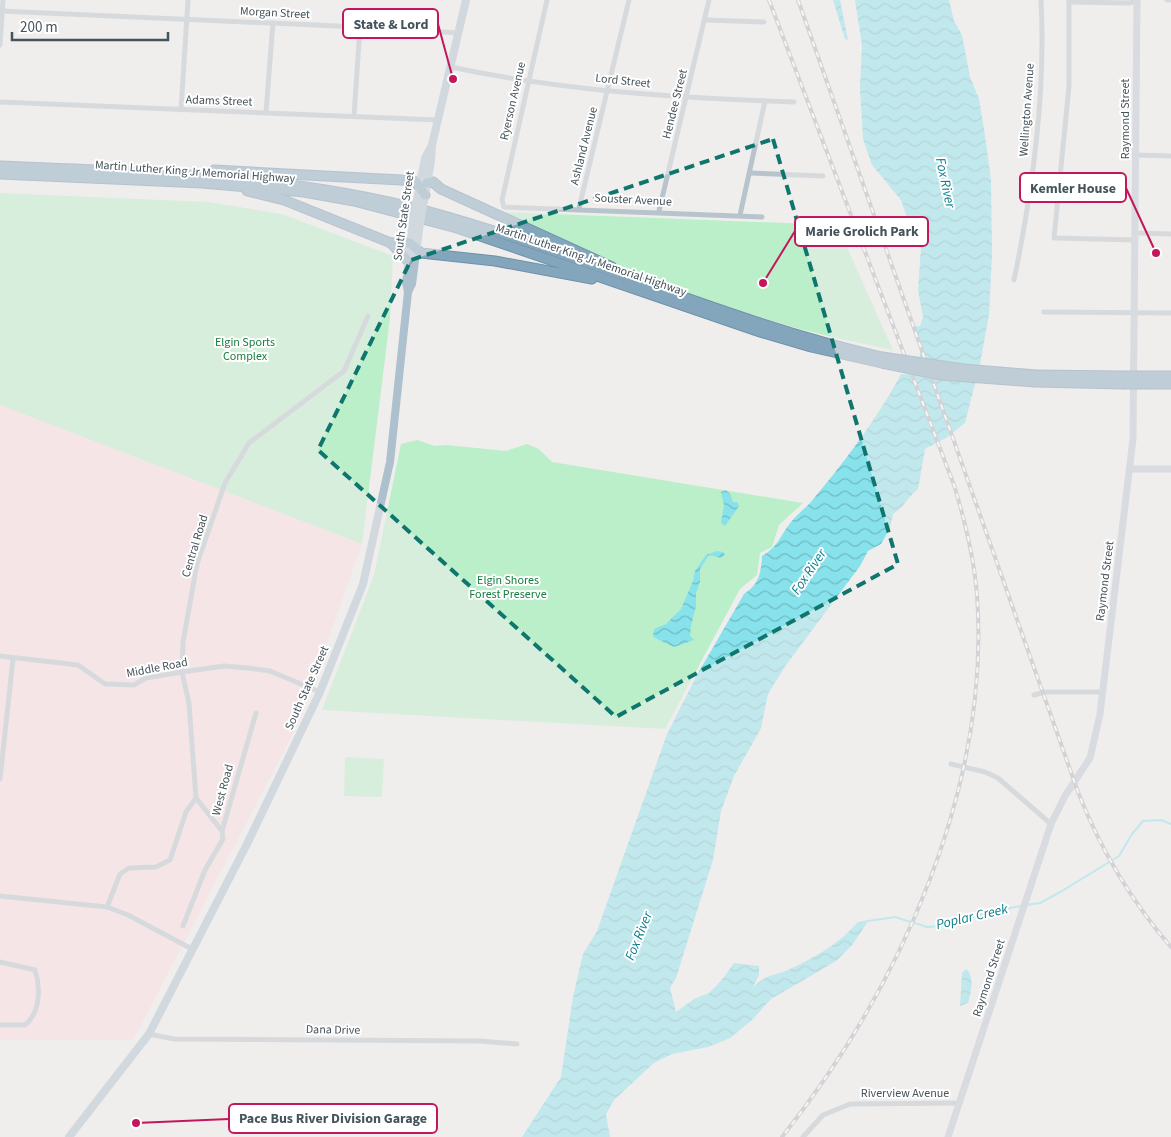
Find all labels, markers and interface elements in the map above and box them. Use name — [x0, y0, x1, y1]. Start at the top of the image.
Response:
street label: Morgan Street — [240, 3, 310, 23]
callout: State & Lord — [343, 9, 438, 38]
scale bar — [12, 10, 169, 42]
text: State & Lord — [353, 15, 429, 35]
text: 200 m — [20, 17, 58, 38]
street label: Ryerson Avenue — [496, 60, 530, 142]
street label: Wellington Avenue — [1015, 63, 1039, 157]
street label: Hendee Street — [658, 67, 692, 141]
street label: Lord Street — [595, 70, 651, 92]
street label: Raymond Street — [1117, 79, 1134, 159]
street label: Adams Street — [185, 91, 253, 111]
street label: Ashland Avenue — [566, 105, 602, 187]
water label: Fox River — [930, 156, 960, 211]
street label: Martin Luther King Jr Memorial Highway — [94, 157, 296, 188]
street label: South State Street — [389, 170, 419, 262]
callout: Kemler House — [1020, 173, 1126, 202]
text: Kemler House — [1030, 179, 1116, 199]
street label: Souster Avenue — [594, 189, 672, 211]
callout: Marie Grolich Park — [795, 217, 928, 246]
street label: Martin Luther King Jr Memorial Highway — [493, 219, 689, 301]
text: Marie Grolich Park — [805, 222, 919, 242]
park label: Elgin Sports Complex — [215, 334, 275, 365]
street label: Central Road — [177, 513, 213, 579]
street label: Raymond Street — [1092, 540, 1118, 622]
water label: Fox River — [786, 544, 832, 599]
park label: Elgin Shores Forest Preserve — [469, 572, 547, 603]
street label: South State Street — [281, 643, 333, 733]
street label: Middle Road — [125, 654, 189, 682]
street label: West Road — [208, 762, 238, 818]
water label: Poplar Creek — [934, 899, 1010, 935]
water label: Fox River — [620, 907, 658, 963]
street label: Raymond Street — [968, 937, 1010, 1019]
street label: Dana Drive — [306, 1021, 360, 1039]
street label: Riverview Avenue — [861, 1085, 949, 1102]
callout: Pace Bus River Division Garage — [229, 1104, 437, 1133]
text: Pace Bus River Division Garage — [239, 1109, 427, 1129]

